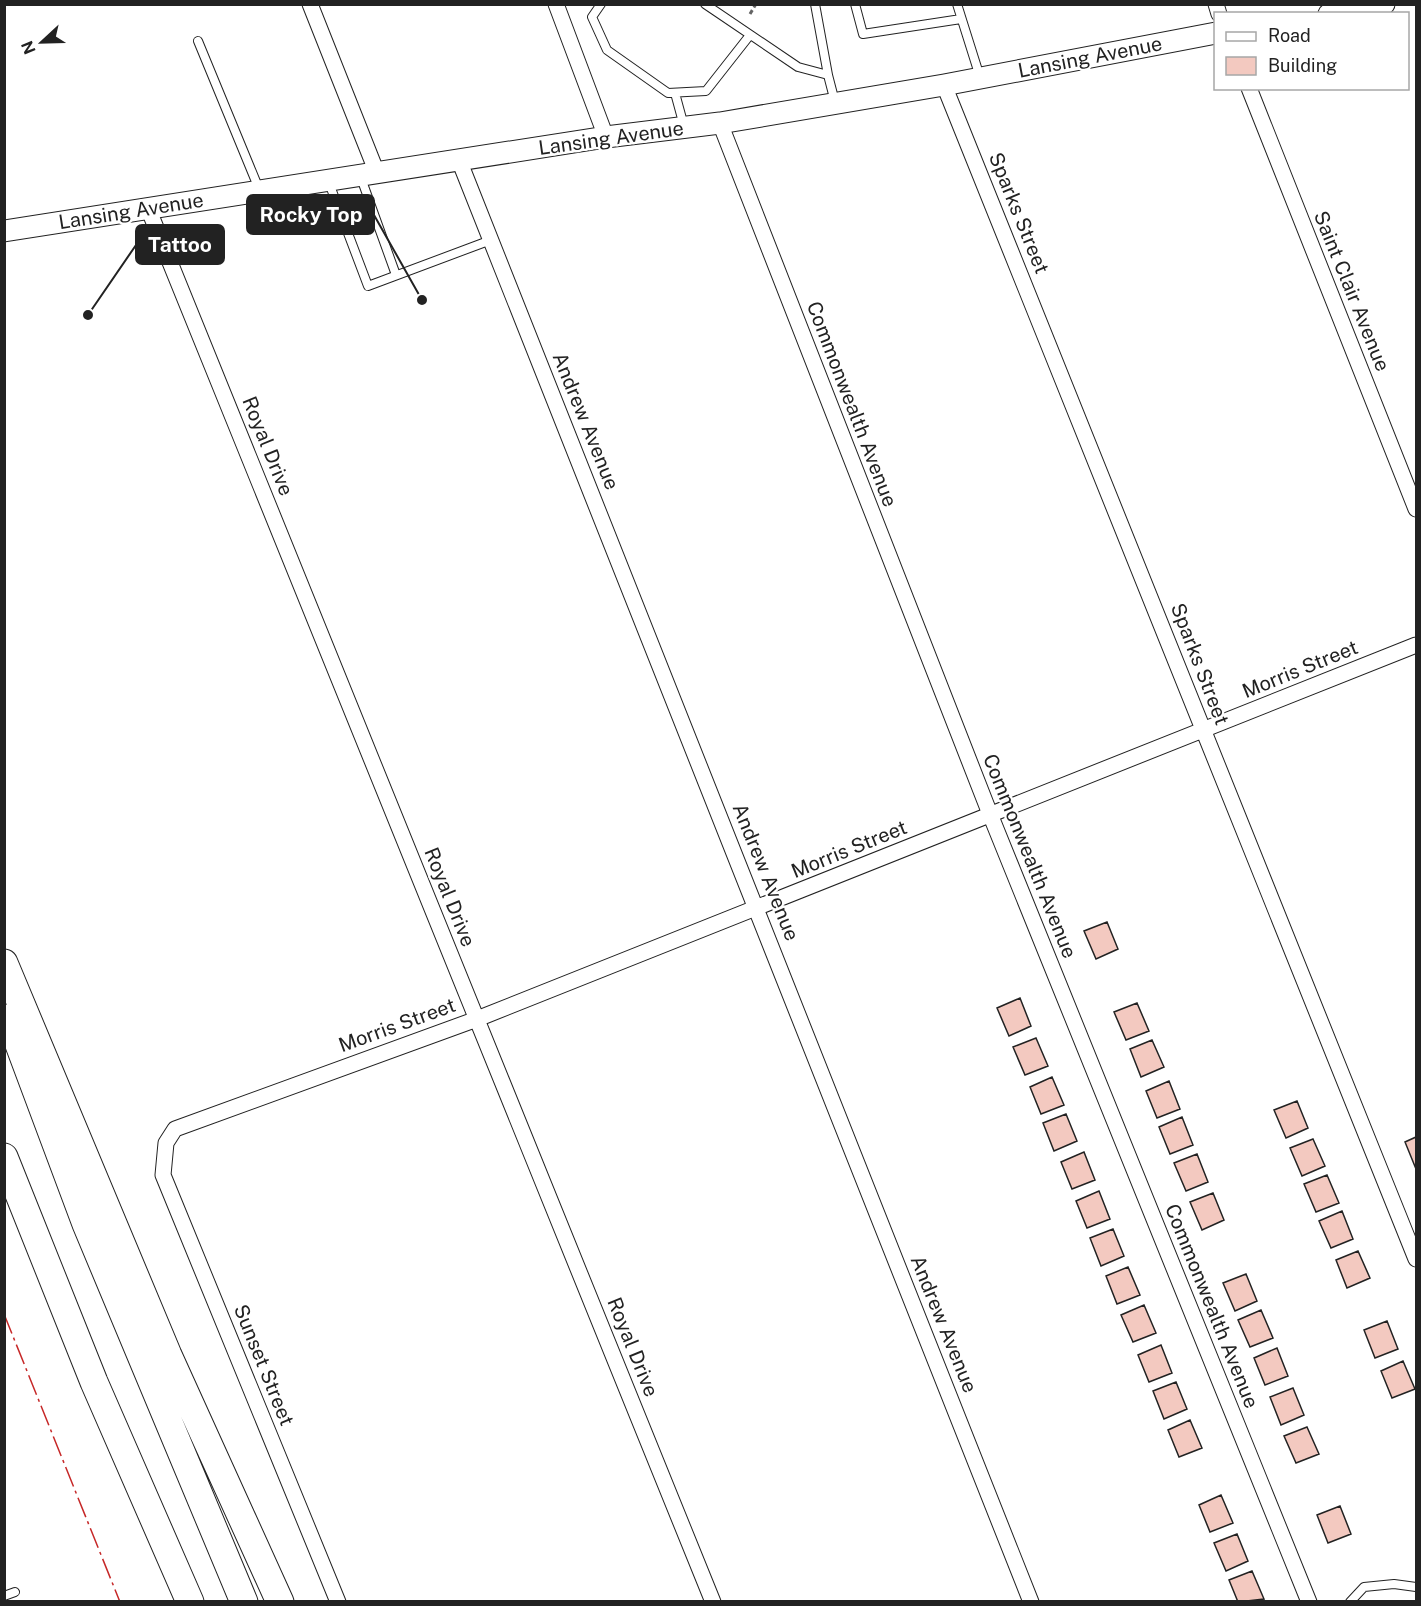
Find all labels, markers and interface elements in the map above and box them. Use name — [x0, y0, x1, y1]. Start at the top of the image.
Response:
north arrow — [12, 12, 72, 72]
legend — [1214, 12, 1409, 90]
text: Road — [1268, 25, 1311, 46]
street label: Lansing Avenue — [1016, 31, 1164, 83]
text: N — [17, 38, 40, 57]
text: Building — [1268, 55, 1337, 76]
street label: Lansing Avenue — [537, 116, 685, 160]
street label: Sparks Street — [984, 149, 1054, 277]
street label: Lansing Avenue — [57, 188, 205, 234]
callout: Rocky Top — [247, 195, 374, 234]
text: Rocky Top — [260, 202, 362, 227]
street label: Saint Clair Avenue — [1309, 207, 1395, 375]
callout: Tattoo — [136, 225, 224, 264]
text: Tattoo — [148, 232, 212, 257]
street label: Commonwealth Avenue — [802, 298, 902, 510]
street label: Andrew Avenue — [548, 349, 624, 493]
street label: Royal Drive — [237, 393, 299, 499]
street label: Sparks Street — [1166, 600, 1234, 728]
street label: Morris Street — [1239, 635, 1361, 703]
street label: Commonwealth Avenue — [978, 750, 1082, 962]
street label: Andrew Avenue — [728, 800, 804, 944]
street label: Morris Street — [788, 815, 910, 883]
street label: Royal Drive — [419, 844, 481, 950]
street label: Morris Street — [335, 993, 459, 1057]
street label: Commonwealth Avenue — [1160, 1200, 1264, 1412]
street label: Andrew Avenue — [906, 1252, 982, 1396]
street label: Royal Drive — [602, 1294, 664, 1400]
street label: Sunset Street — [229, 1301, 299, 1429]

